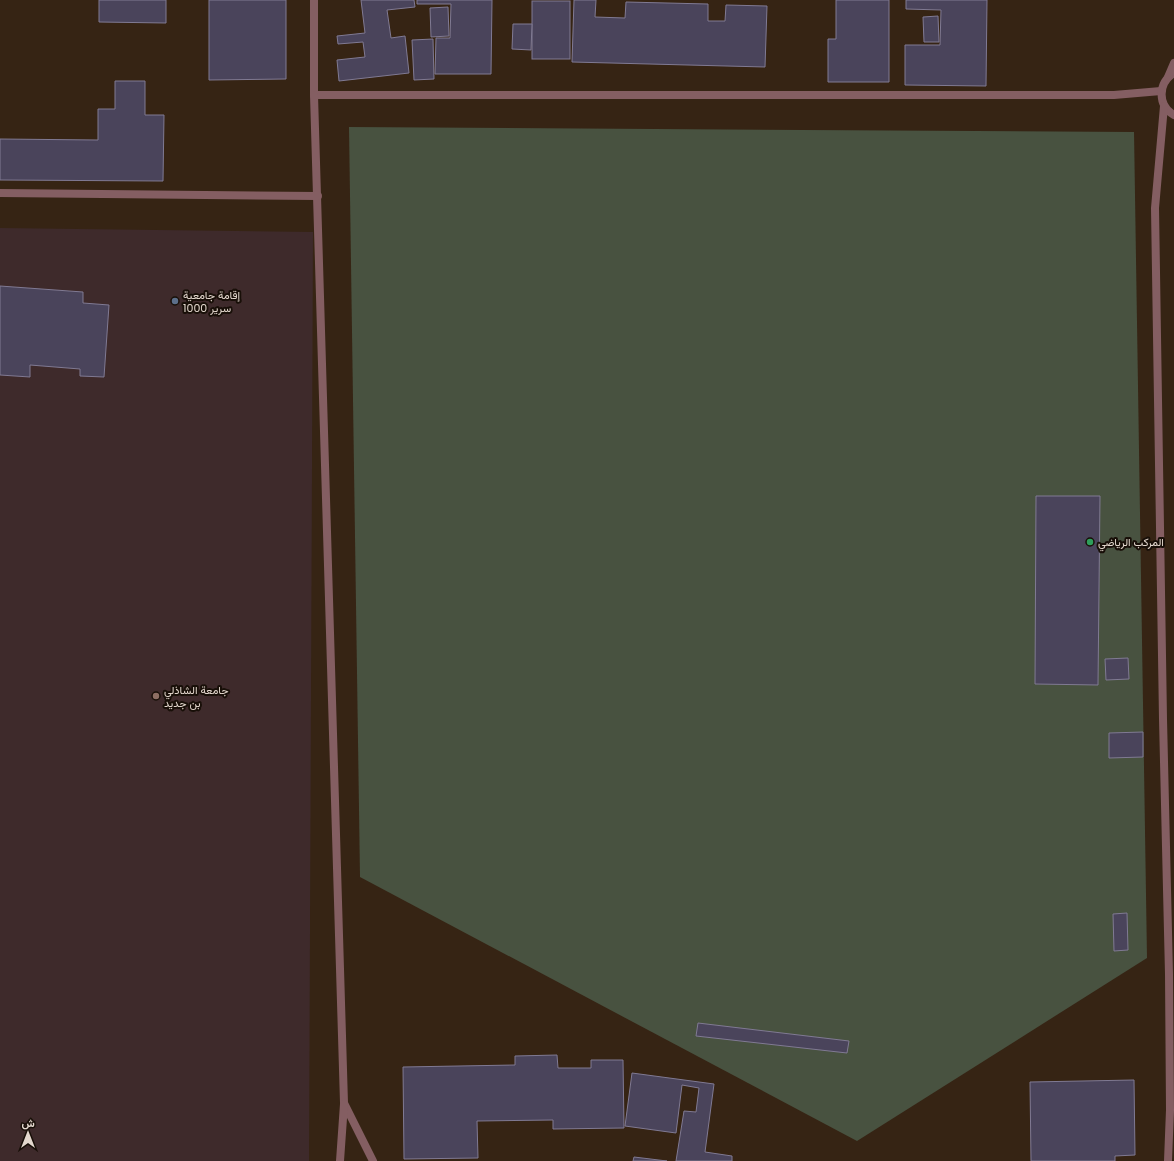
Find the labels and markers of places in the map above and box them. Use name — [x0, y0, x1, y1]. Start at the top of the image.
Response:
place label: إقامة جامعية 1000 سرير — [183, 287, 241, 316]
marker: إقامة جامعية 1000 سرير — [170, 296, 180, 306]
place label: المركب الرياضي — [1098, 534, 1164, 552]
marker: المركب الرياضي — [1085, 537, 1095, 547]
place label: جامعة الشاذلي بن جديد — [164, 682, 229, 711]
marker: جامعة الشاذلي بن جديد — [151, 691, 161, 701]

